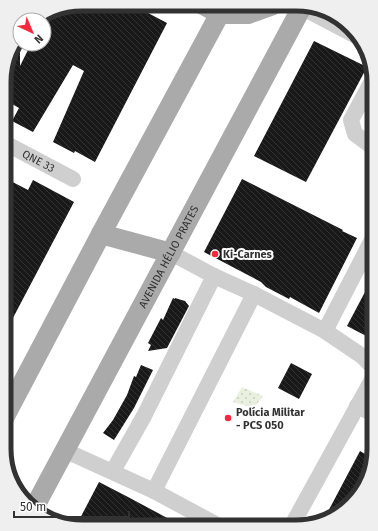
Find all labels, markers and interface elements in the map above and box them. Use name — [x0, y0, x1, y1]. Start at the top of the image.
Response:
north arrow — [12, 12, 52, 52]
text: N — [31, 32, 46, 46]
street label: QNE 33 — [20, 147, 57, 175]
street label: AVENIDA HÉLIO PRATES — [136, 203, 201, 310]
place label: Ki-Carnes — [223, 248, 273, 261]
marker: Ki-Carnes — [210, 249, 220, 259]
place label: Polícia Militar - PCS 050 — [236, 406, 305, 432]
marker: Polícia Militar - PCS 050 — [223, 413, 233, 423]
scale bar — [14, 493, 129, 519]
text: 50 m — [20, 500, 46, 514]

